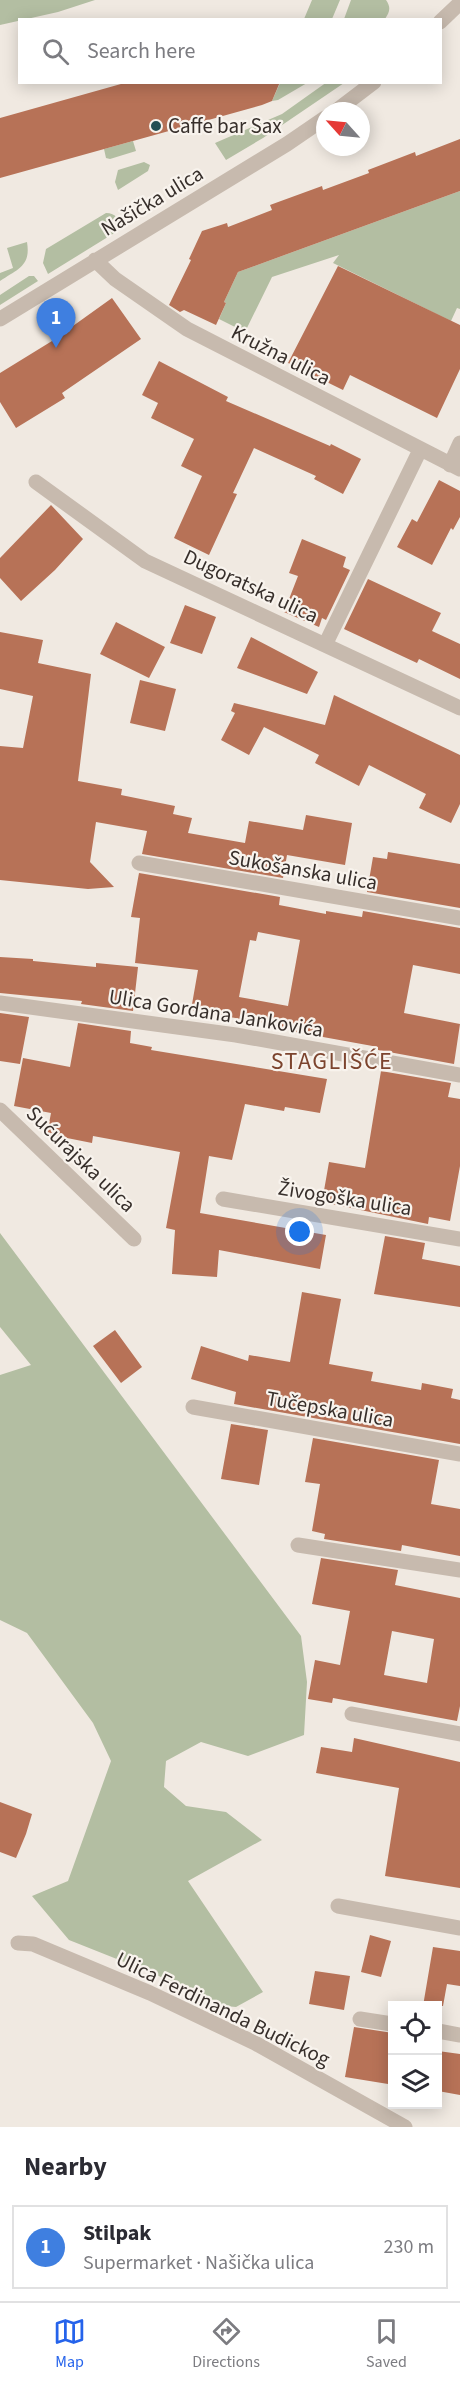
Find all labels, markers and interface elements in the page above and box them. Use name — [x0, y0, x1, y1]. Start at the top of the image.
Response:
search box — [18, 18, 442, 84]
icon: search — [39, 35, 72, 68]
text: Search here — [87, 35, 195, 67]
north arrow — [316, 102, 370, 156]
place label: Caffe bar Sax — [168, 111, 282, 141]
marker: Caffe bar Sax — [149, 119, 163, 133]
street label: Našička ulica — [95, 159, 209, 243]
pin: 1 — [36, 298, 76, 348]
street label: Kružna ulica — [226, 317, 336, 393]
street label: Dugoratska ulica — [179, 542, 323, 630]
street label: Sukošanska ulica — [226, 842, 380, 898]
street label: Ulica Gordana Jankovića — [107, 981, 325, 1045]
district label: STAGLIŠĆE — [271, 1044, 393, 1079]
street label: Sućurajska ulica — [20, 1099, 142, 1219]
street label: Živogoška ulica — [276, 1173, 414, 1223]
your location — [285, 1217, 314, 1246]
street label: Tučepska ulica — [264, 1383, 396, 1435]
street label: Ulica Ferdinanda Budickog — [111, 1944, 335, 2074]
map controls — [388, 2001, 442, 2109]
button: locate — [388, 2001, 442, 2055]
button: layers — [388, 2055, 442, 2109]
text: Nearby — [24, 2148, 107, 2185]
text: Stilpak — [83, 2217, 151, 2249]
text: 1 — [40, 2233, 51, 2261]
text: 230 m — [384, 2233, 434, 2261]
text: Supermarket · Našička ulica — [83, 2249, 314, 2277]
tab: Map — [53, 2315, 86, 2373]
tab: Directions — [192, 2315, 260, 2373]
tab: Saved — [366, 2315, 407, 2373]

